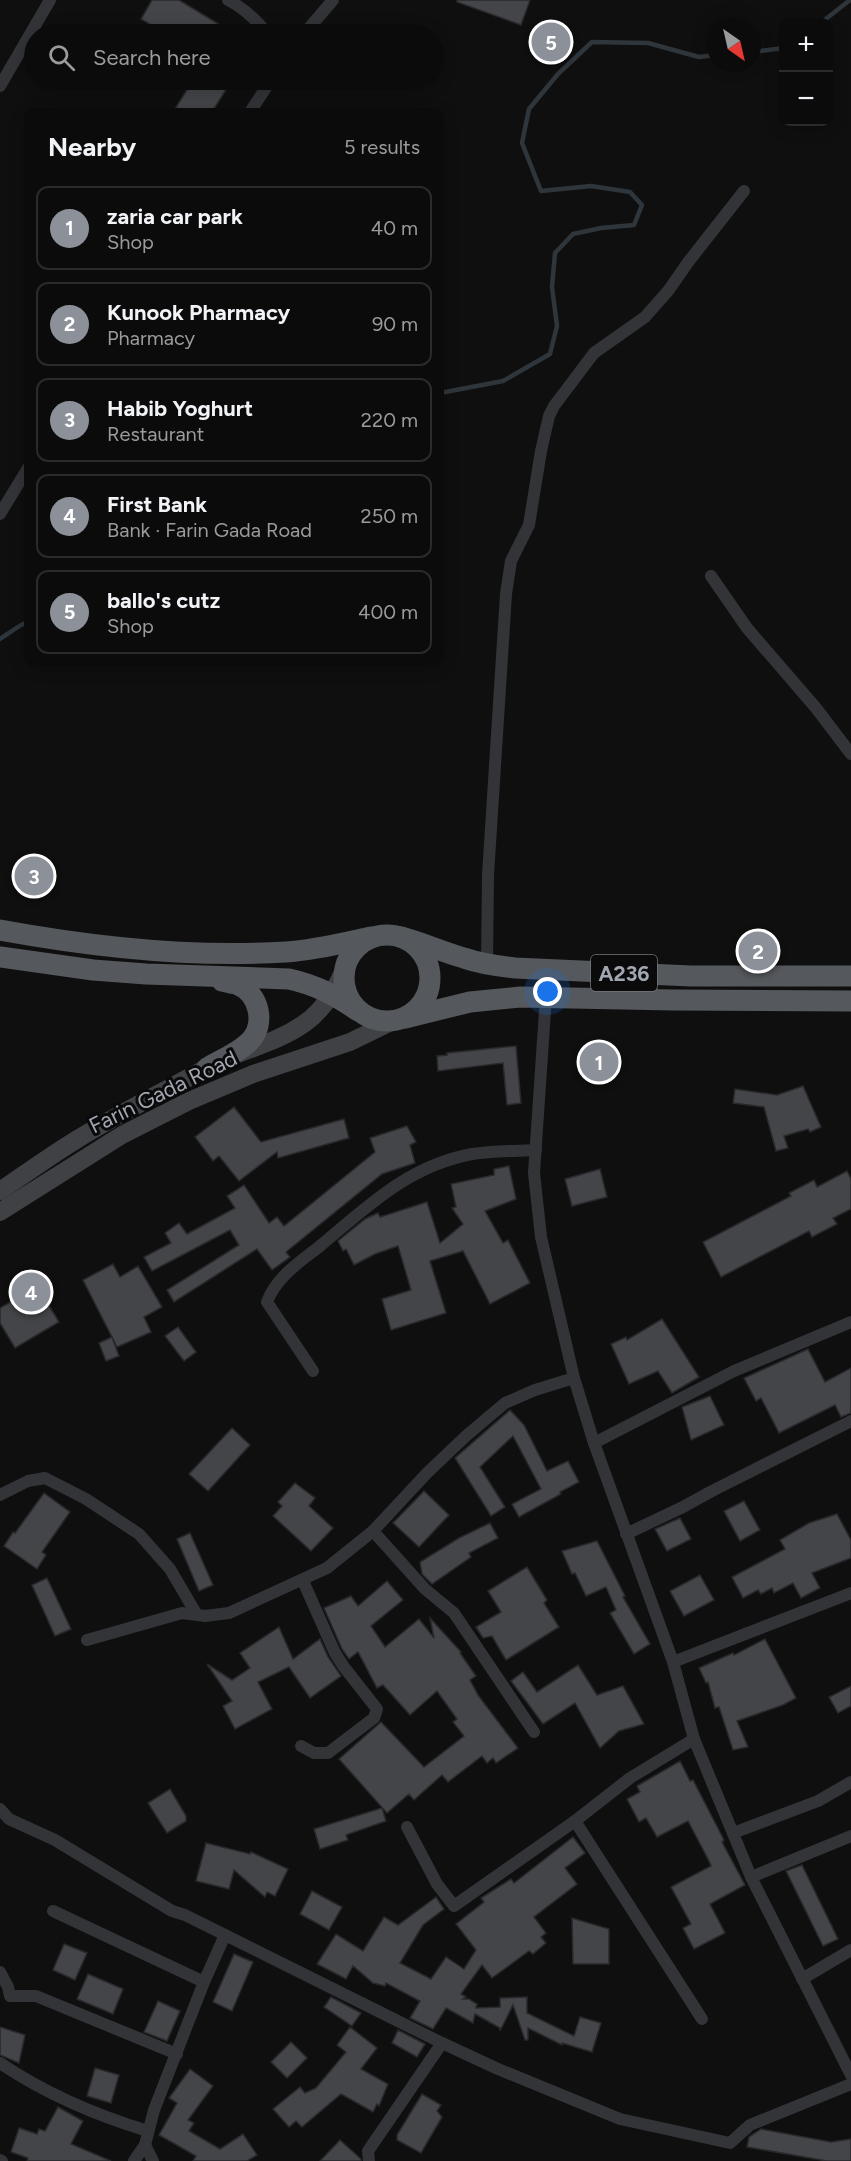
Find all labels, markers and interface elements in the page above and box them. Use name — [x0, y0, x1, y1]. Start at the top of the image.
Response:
north arrow — [707, 18, 761, 72]
map controls — [779, 18, 833, 126]
button: + — [779, 18, 833, 72]
pin: 5 — [532, 20, 570, 64]
search box — [24, 24, 444, 90]
icon: search — [45, 41, 78, 74]
text: Search here — [93, 44, 211, 71]
button: − — [779, 72, 833, 126]
text: Nearby — [48, 131, 136, 163]
text: 5 results — [344, 135, 420, 159]
text: zaria car park — [107, 203, 243, 230]
text: 1 — [65, 216, 74, 240]
text: 40 m — [371, 216, 418, 240]
text: Shop — [107, 230, 154, 254]
text: Kunook Pharmacy — [107, 299, 290, 326]
text: 2 — [64, 312, 75, 336]
text: 90 m — [372, 312, 418, 336]
text: Pharmacy — [107, 326, 195, 350]
text: Habib Yoghurt — [107, 395, 253, 422]
text: 3 — [64, 408, 75, 432]
text: 220 m — [361, 408, 418, 432]
text: Restaurant — [107, 422, 204, 446]
text: First Bank — [107, 491, 207, 518]
text: 4 — [63, 504, 76, 528]
text: 250 m — [361, 504, 418, 528]
text: Bank · Farin Gada Road — [107, 518, 312, 542]
text: ballo's cutz — [107, 587, 220, 614]
text: 5 — [64, 600, 75, 624]
text: 400 m — [358, 600, 418, 624]
text: Shop — [107, 614, 154, 638]
pin: 3 — [15, 854, 54, 898]
pin: 2 — [738, 928, 777, 974]
road number: A236 — [591, 955, 657, 991]
your location — [533, 977, 562, 1006]
pin: 1 — [580, 1040, 618, 1084]
street label: Farin Gada Road — [85, 1044, 241, 1140]
pin: 4 — [12, 1270, 51, 1314]

